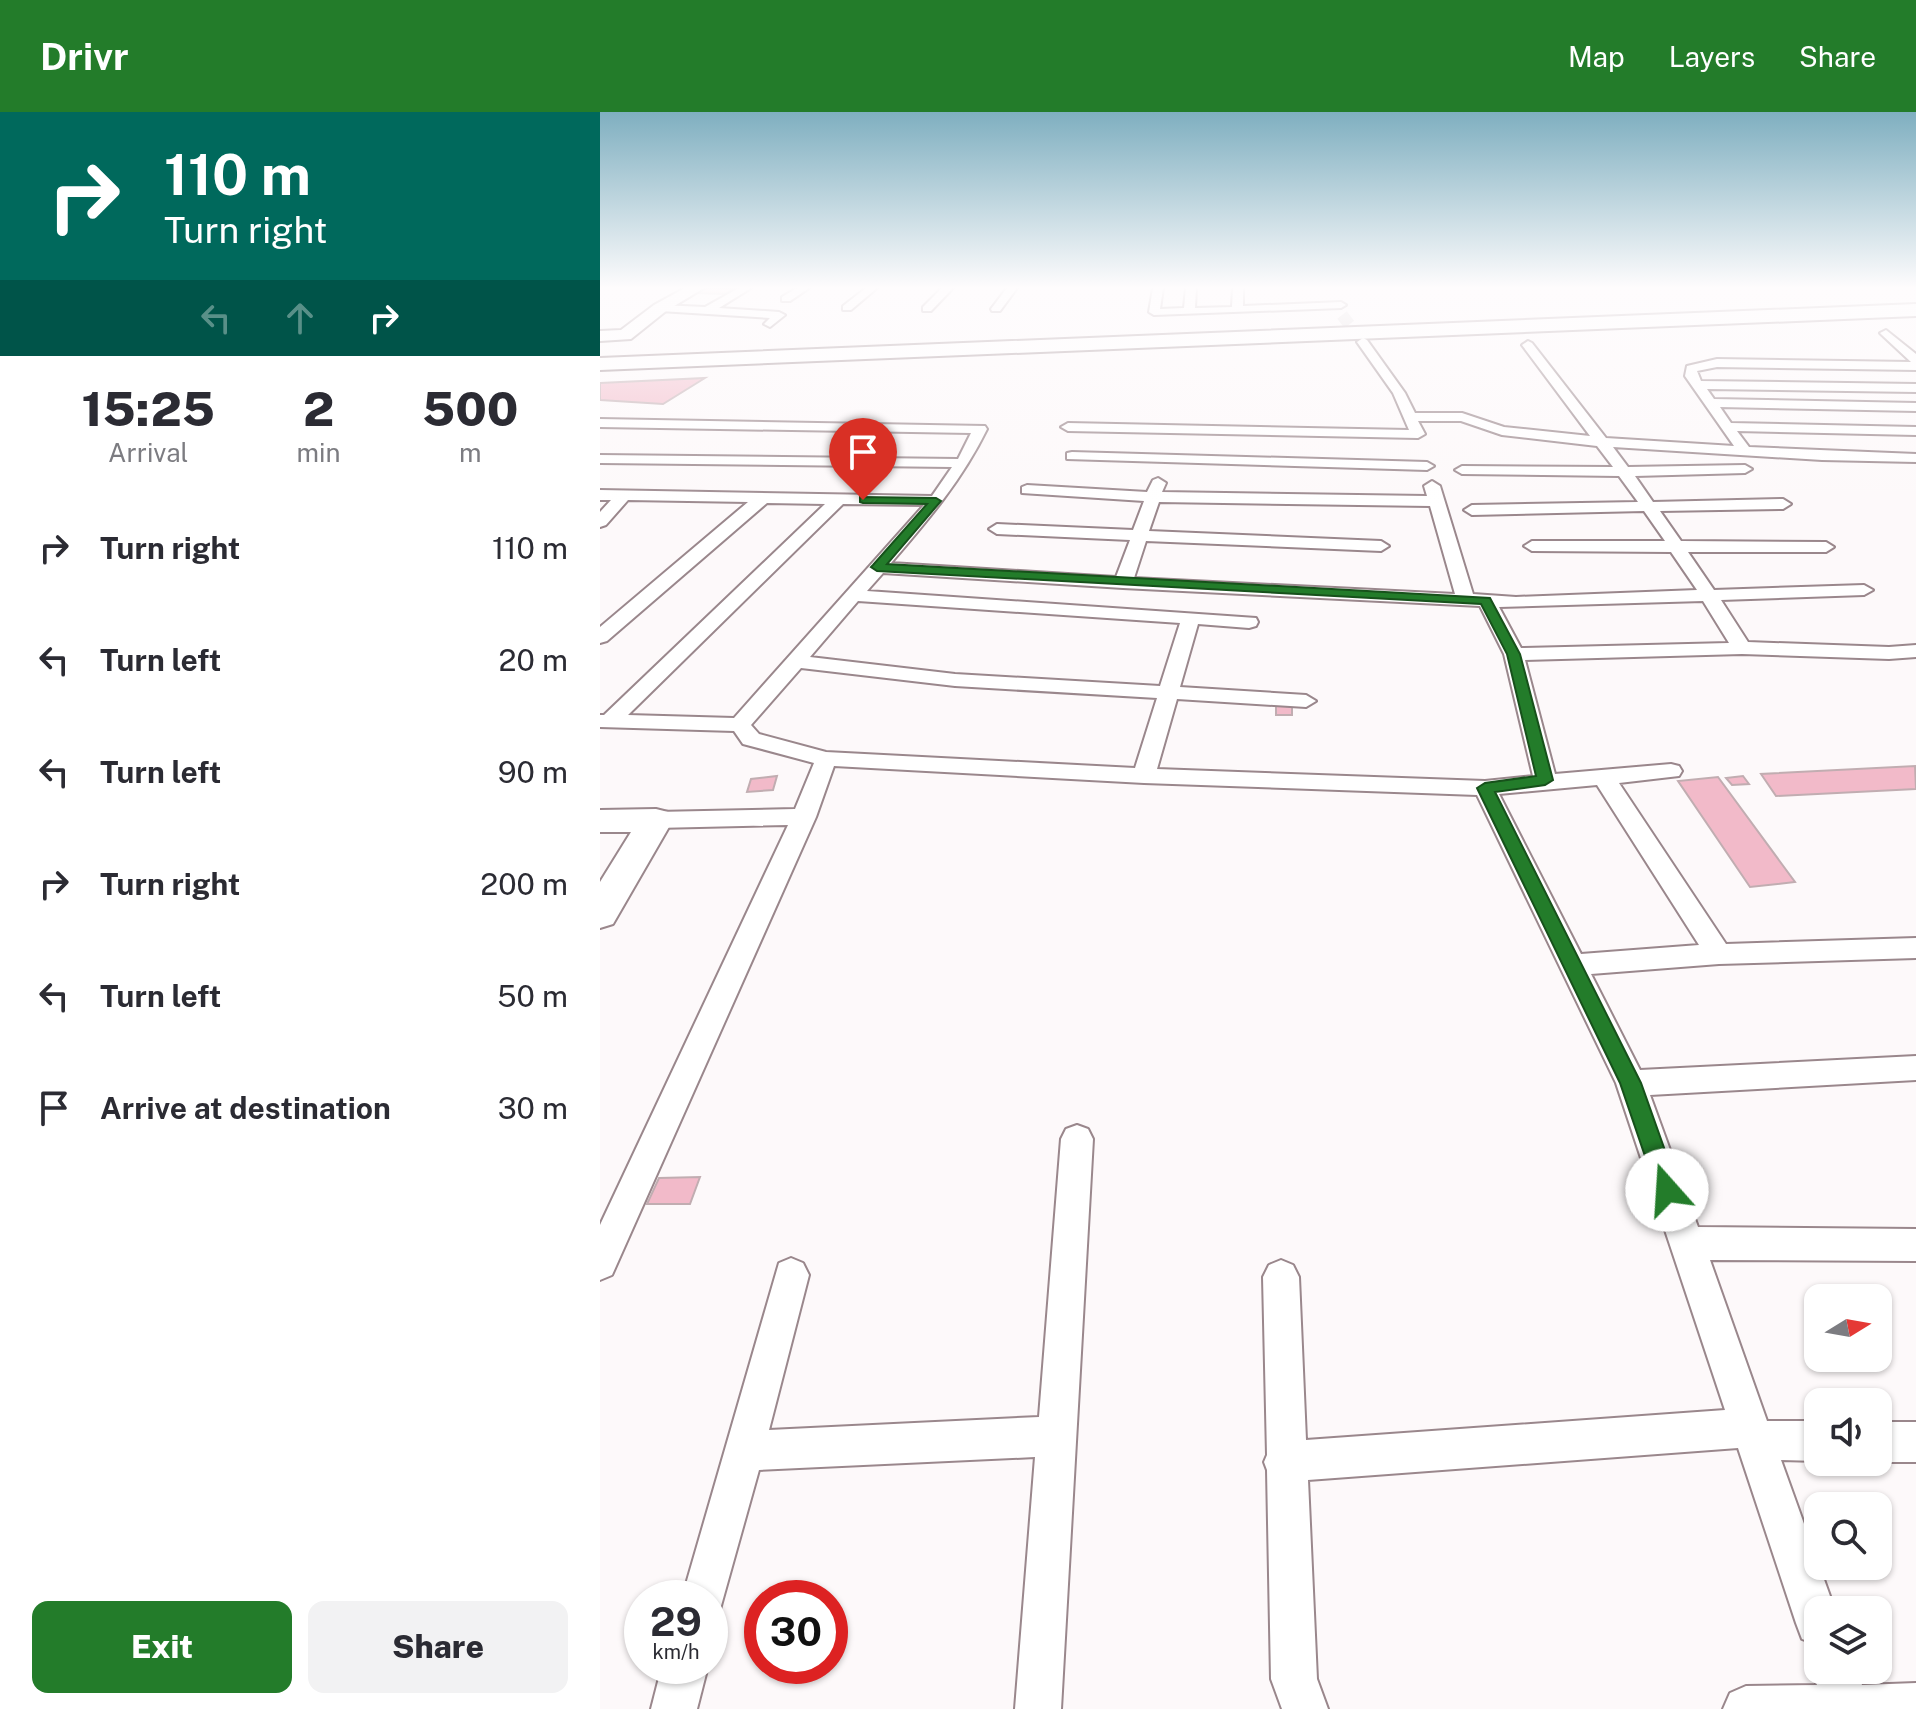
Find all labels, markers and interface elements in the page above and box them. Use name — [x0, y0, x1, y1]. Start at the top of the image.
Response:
text: Drivr — [40, 34, 129, 79]
text: Map — [1568, 40, 1625, 73]
text: Layers — [1669, 40, 1755, 73]
text: Share — [1799, 40, 1876, 73]
text: 110 m — [164, 142, 311, 208]
icon: right — [32, 144, 136, 248]
text: Turn right — [164, 209, 327, 251]
icon: left — [194, 296, 238, 340]
icon: ahead — [278, 296, 322, 340]
icon: right — [362, 296, 406, 340]
text: 15:25 — [81, 380, 215, 437]
text: 2 — [303, 380, 334, 437]
text: 500 — [422, 380, 518, 437]
pin — [829, 418, 897, 500]
icon: arrive — [841, 430, 885, 474]
text: Arrival — [108, 437, 188, 468]
text: min — [296, 437, 341, 468]
text: m — [459, 437, 482, 468]
icon: right — [32, 526, 76, 570]
text: Turn right — [100, 530, 240, 566]
text: 110 m — [492, 530, 568, 566]
icon: left — [32, 638, 76, 682]
text: Turn left — [100, 642, 221, 678]
text: 20 m — [499, 642, 568, 678]
icon: left — [32, 750, 76, 794]
text: Turn left — [100, 754, 221, 790]
text: 90 m — [498, 754, 568, 790]
icon: right — [32, 862, 76, 906]
text: Turn right — [100, 866, 240, 902]
text: 200 m — [480, 866, 568, 902]
icon: left — [32, 974, 76, 1018]
text: Turn left — [100, 978, 221, 1014]
text: 50 m — [497, 978, 568, 1014]
icon: arrive — [32, 1086, 76, 1130]
text: Arrive at destination — [100, 1090, 391, 1126]
text: 30 m — [498, 1090, 568, 1126]
position arrow — [1625, 1148, 1709, 1232]
north arrow — [1804, 1284, 1892, 1372]
map controls — [1804, 1284, 1892, 1684]
button: sound — [1804, 1388, 1892, 1476]
button: search — [1804, 1492, 1892, 1580]
speed limit sign: 30 — [744, 1580, 848, 1684]
button: layers — [1804, 1596, 1892, 1684]
text: 29 — [650, 1598, 702, 1645]
button: Exit — [32, 1601, 292, 1693]
button: Share — [308, 1601, 568, 1693]
text: km/h — [652, 1640, 700, 1664]

